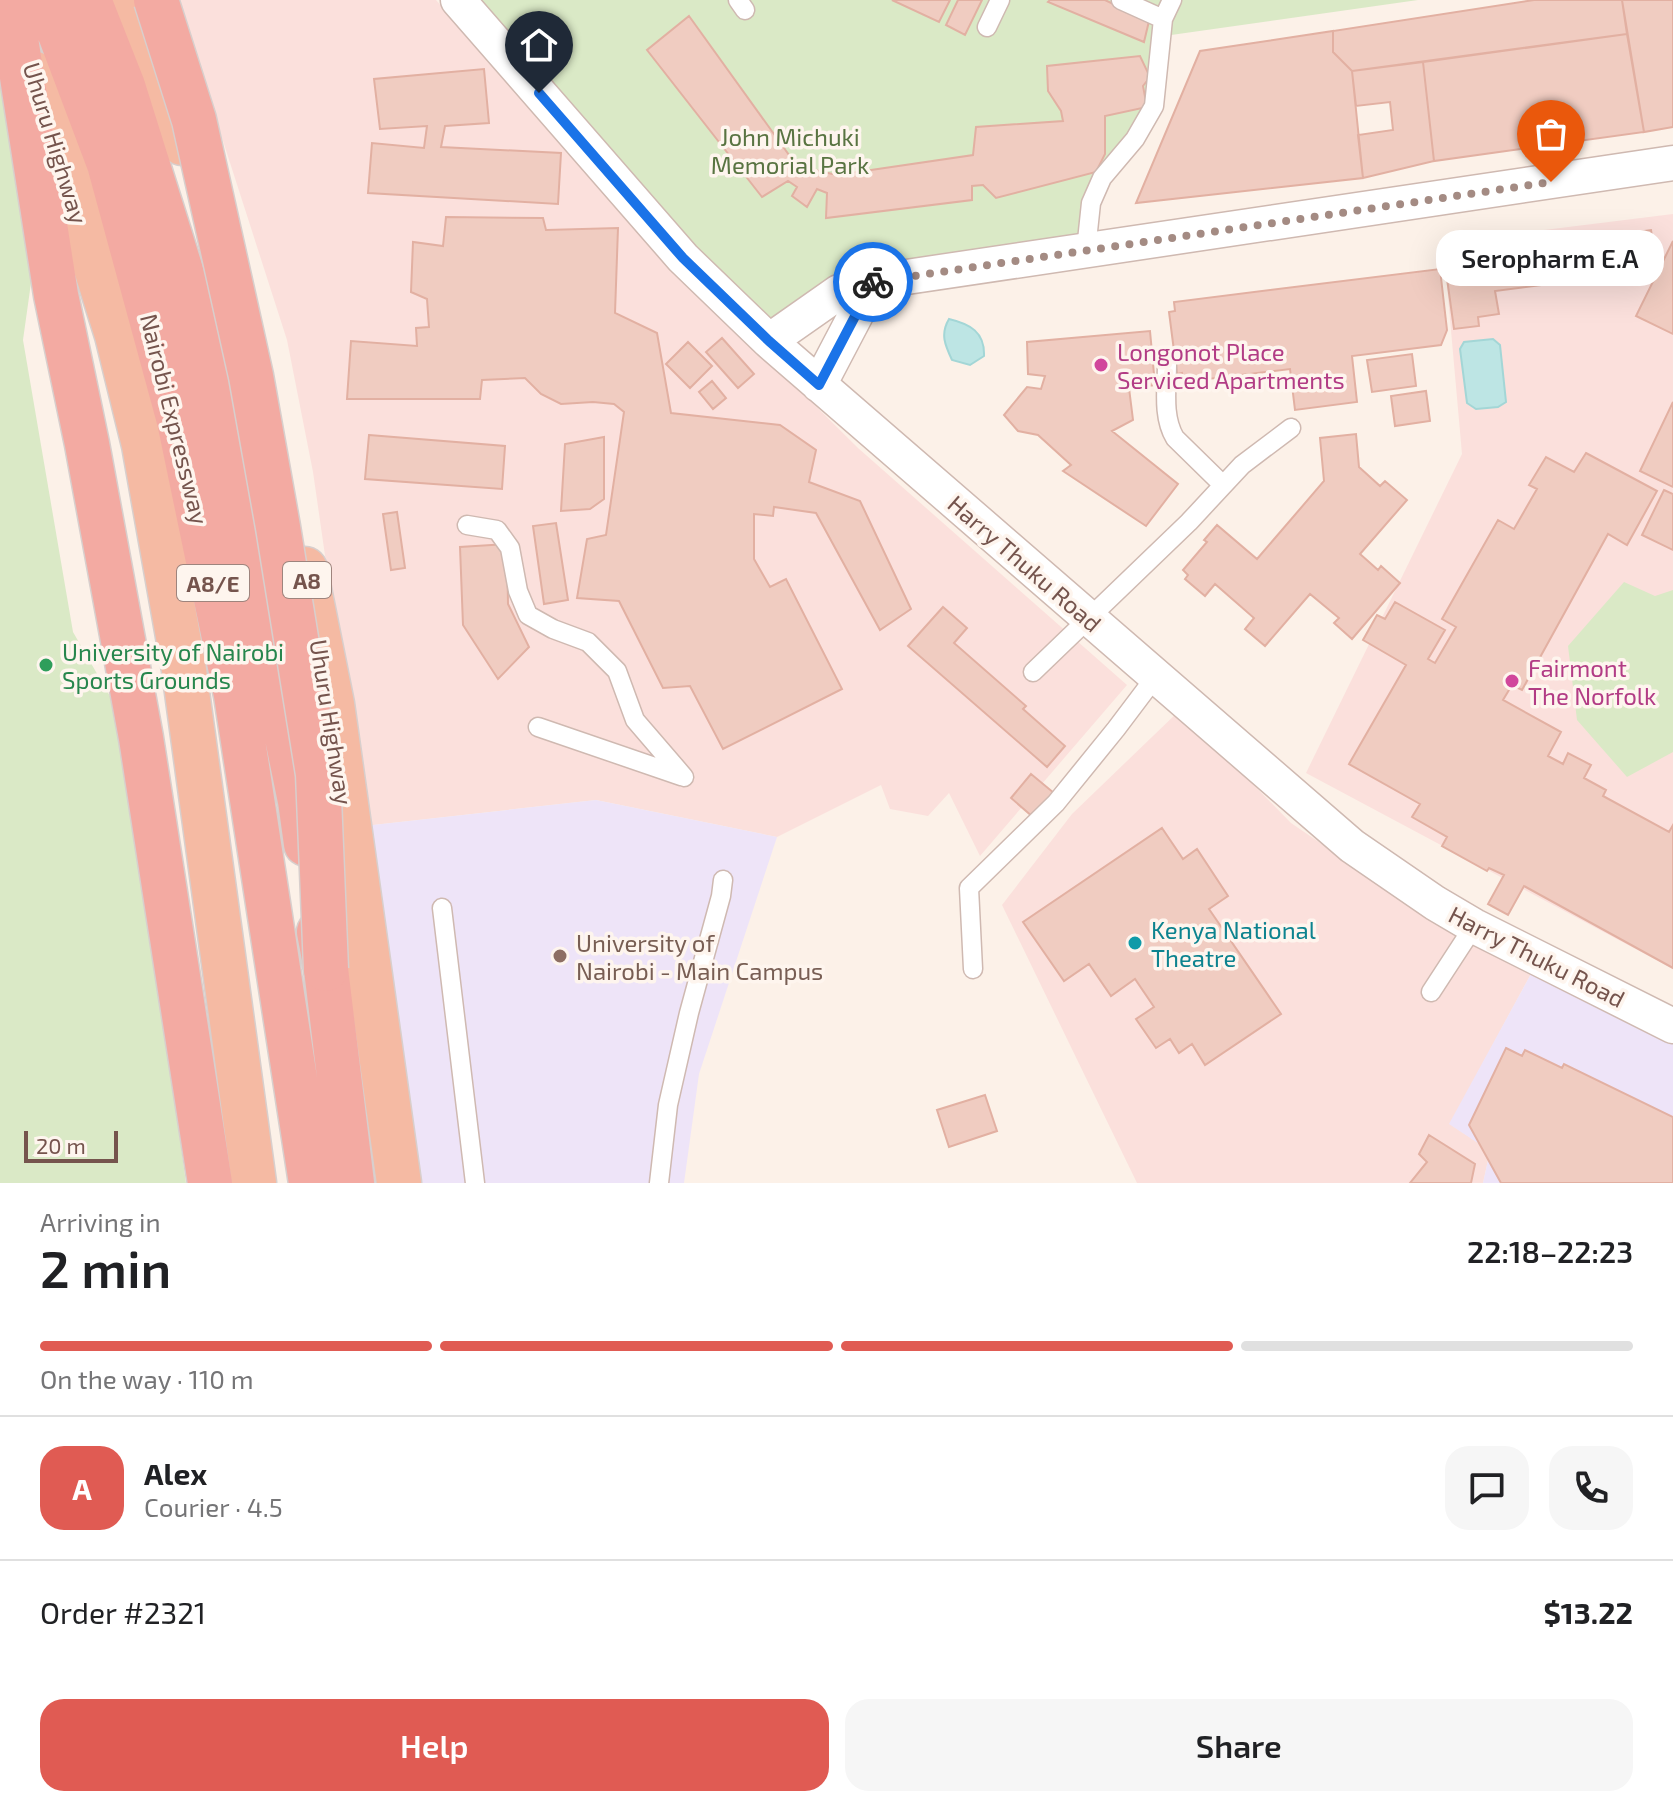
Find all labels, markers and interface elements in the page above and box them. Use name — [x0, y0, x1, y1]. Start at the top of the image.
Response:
pin — [505, 11, 573, 93]
icon: home — [517, 23, 561, 67]
street label: Uhuru Highway — [18, 59, 94, 227]
pin — [1517, 100, 1585, 182]
icon: bag — [1529, 112, 1573, 156]
park label: John Michuki Memorial Park — [711, 122, 869, 179]
callout: Seropharm E.A — [1437, 230, 1665, 286]
courier — [833, 242, 913, 322]
text: Seropharm E.A — [1461, 242, 1639, 273]
icon: bike — [851, 260, 895, 304]
street label: Nairobi Expressway — [135, 311, 215, 528]
place label: Longonot Place Serviced Apartments — [1117, 337, 1345, 394]
marker: Longonot Place Serviced Apartments — [1092, 356, 1110, 374]
street label: Harry Thuku Road — [942, 489, 1108, 637]
road number: A8 — [283, 562, 331, 598]
road number: A8/E — [177, 565, 249, 601]
place label: University of Nairobi Sports Grounds — [62, 637, 284, 694]
street label: Uhuru Highway — [305, 637, 359, 807]
place label: Fairmont The Norfolk — [1528, 653, 1656, 710]
marker: University of Nairobi Sports Grounds — [37, 656, 55, 674]
marker: Fairmont The Norfolk — [1503, 672, 1521, 690]
street label: Harry Thuku Road — [1444, 899, 1630, 1013]
place label: Kenya National Theatre — [1151, 915, 1316, 972]
place label: University of Nairobi - Main Campus — [576, 928, 823, 985]
marker: Kenya National Theatre — [1126, 934, 1144, 952]
marker: University of Nairobi - Main Campus — [551, 947, 569, 965]
scale bar — [24, 1127, 118, 1163]
text: 20 m — [36, 1132, 86, 1158]
text: Arriving in — [40, 1206, 161, 1237]
text: 22:18–22:23 — [1467, 1233, 1633, 1269]
text: 2 min — [40, 1236, 171, 1298]
text: On the way · 110 m — [40, 1363, 254, 1394]
button: chat — [1445, 1446, 1529, 1530]
button: phone — [1549, 1446, 1633, 1530]
text: Alex — [144, 1455, 207, 1491]
text: A — [72, 1470, 92, 1506]
text: Courier · 4.5 — [144, 1491, 283, 1522]
text: Order #2321 — [40, 1594, 206, 1630]
text: $13.22 — [1543, 1594, 1633, 1630]
button: Help — [40, 1699, 829, 1791]
button: Share — [845, 1699, 1633, 1791]

